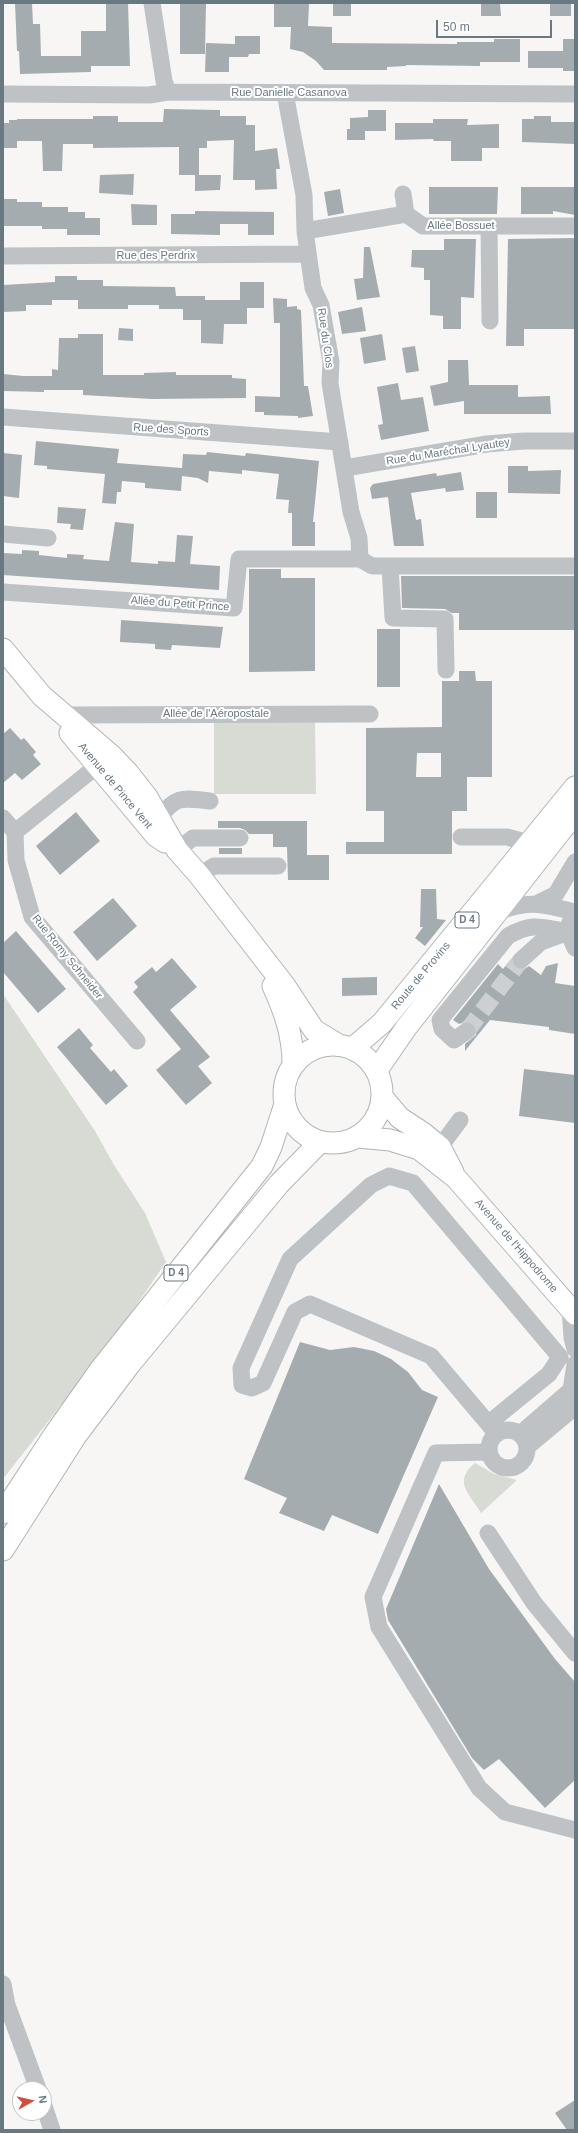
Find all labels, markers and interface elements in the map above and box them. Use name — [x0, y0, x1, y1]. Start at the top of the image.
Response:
scale bar — [438, 12, 554, 38]
text: 50 m — [443, 20, 470, 34]
street label: Rue Danielle Casanova — [231, 86, 347, 100]
street label: Allée Bossuet — [427, 219, 495, 233]
street label: Rue des Perdrix — [117, 249, 195, 263]
street label: Rue du Clos — [314, 307, 336, 369]
street label: Rue des Sports — [133, 421, 209, 439]
street label: Rue du Maréchal Lyautey — [385, 436, 511, 468]
street label: Allée du Petit Prince — [130, 594, 230, 614]
street label: Allée de l'Aéropostale — [163, 707, 269, 721]
street label: Avenue de Pince Vent — [75, 740, 155, 832]
street label: Rue Romy Schneider — [29, 912, 105, 1002]
road number: D 4 — [455, 912, 479, 928]
street label: Route de Provins — [389, 939, 453, 1013]
street label: Avenue de l'Hippodrome — [472, 1196, 560, 1296]
road number: D 4 — [164, 1265, 188, 1281]
north arrow — [12, 2081, 52, 2121]
text: N — [36, 2095, 49, 2104]

